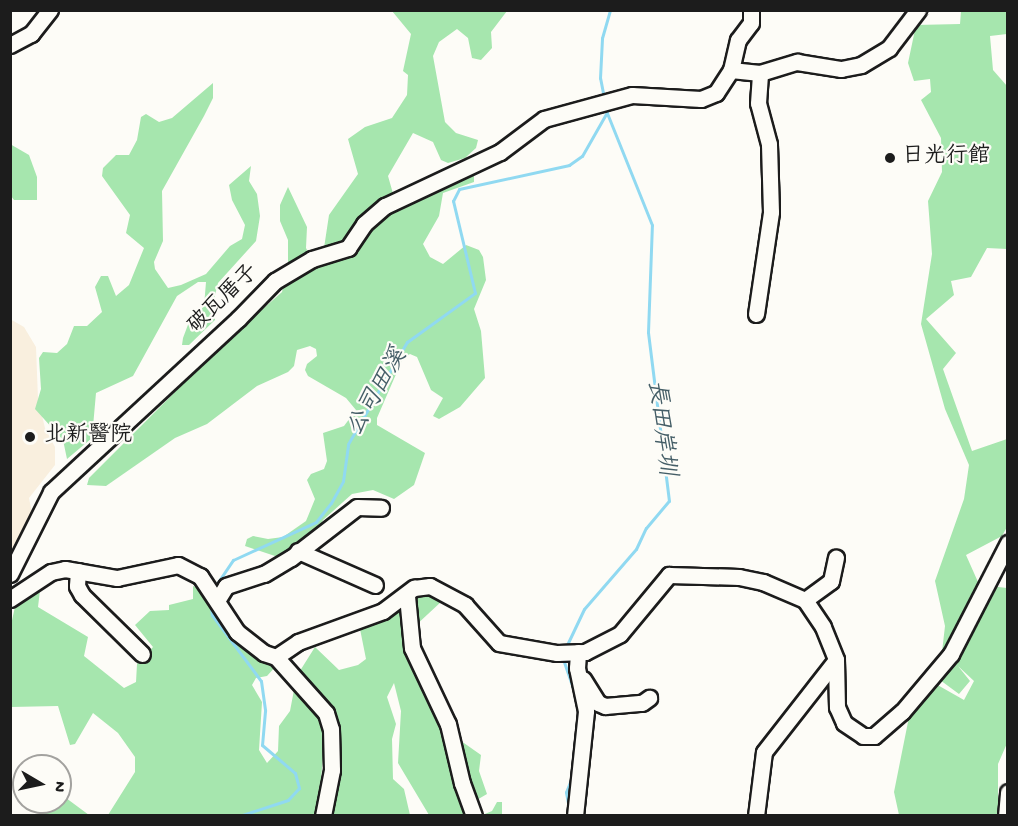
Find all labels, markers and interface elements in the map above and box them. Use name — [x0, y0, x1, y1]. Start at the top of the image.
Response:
place label: 日光行館 — [902, 145, 990, 171]
marker: 日光行館 — [883, 151, 897, 165]
street label: 破瓦厝子 — [183, 260, 265, 340]
water label: 公司田溪 — [342, 344, 414, 442]
water label: 長田岸圳 — [640, 379, 680, 477]
place label: 北新醫院 — [44, 424, 132, 450]
marker: 北新醫院 — [21, 428, 39, 446]
north arrow — [12, 754, 72, 814]
text: N — [48, 780, 68, 793]

